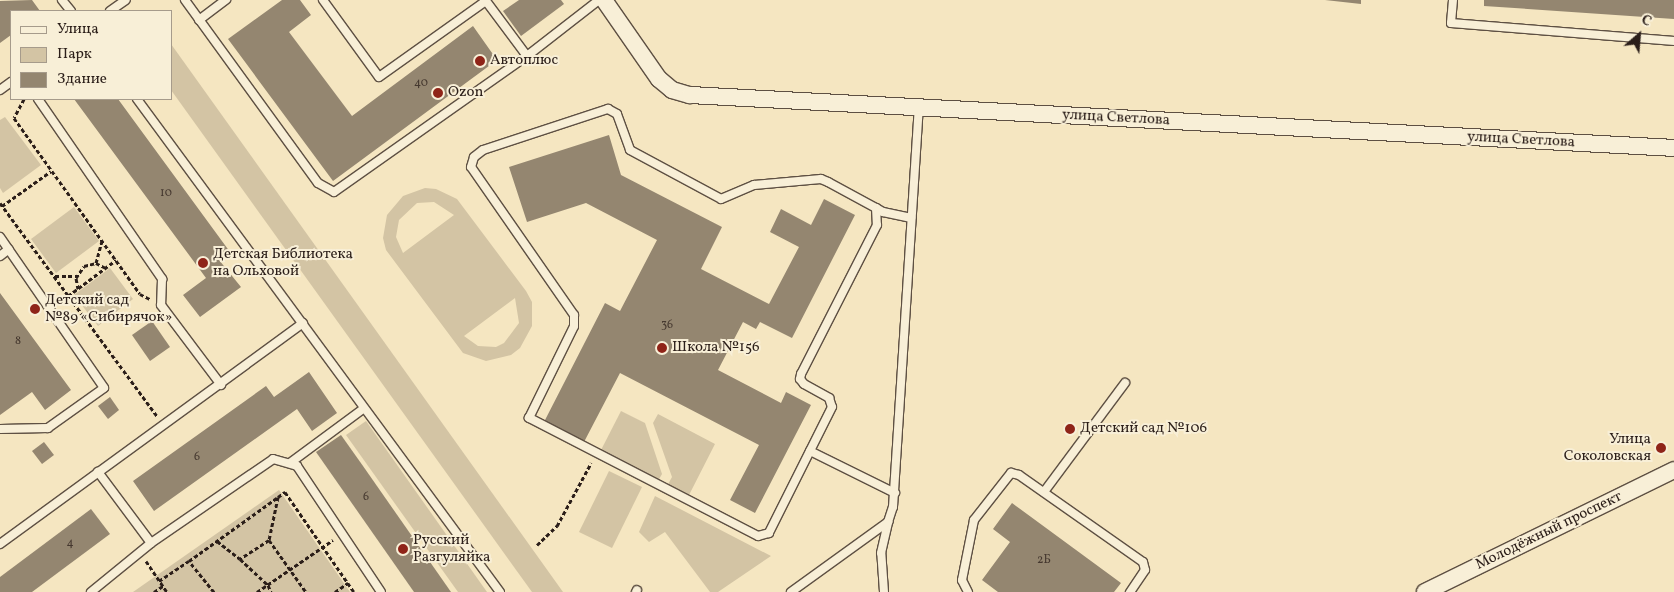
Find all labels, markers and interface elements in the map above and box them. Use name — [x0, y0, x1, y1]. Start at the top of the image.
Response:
legend — [10, 10, 172, 100]
north arrow — [1614, 10, 1664, 60]
text: С — [1638, 11, 1654, 32]
text: Улица — [57, 19, 99, 40]
text: Парк — [57, 44, 92, 65]
place label: Автоплюс — [490, 52, 558, 70]
marker: Автоплюс — [474, 55, 486, 67]
text: Здание — [57, 69, 107, 90]
house number: 40 — [414, 77, 428, 91]
place label: Ozon — [448, 84, 483, 102]
marker: Ozon — [432, 87, 444, 99]
street label: улица Светлова — [1062, 106, 1170, 130]
street label: улица Светлова — [1467, 128, 1575, 152]
house number: 10 — [160, 187, 172, 201]
place label: Детская Библиотека на Ольховой — [213, 245, 353, 280]
marker: Детская Библиотека на Ольховой — [197, 257, 209, 269]
place label: Детский сад №89 «Сибирячок» — [45, 291, 173, 326]
marker: Детский сад №89 «Сибирячок» — [29, 303, 41, 315]
house number: 36 — [661, 319, 673, 333]
house number: 8 — [15, 335, 21, 349]
place label: Школа №156 — [672, 339, 760, 357]
marker: Школа №156 — [656, 342, 668, 354]
place label: Детский сад №106 — [1080, 420, 1207, 438]
marker: Детский сад №106 — [1064, 423, 1076, 435]
place label: Улица Соколовская — [1564, 430, 1651, 465]
marker: Улица Соколовская — [1655, 442, 1667, 454]
house number: 6 — [194, 451, 200, 465]
street label: Молодёжный проспект — [1473, 488, 1625, 574]
house number: 6 — [363, 491, 369, 505]
place label: Русский Разгуляйка — [413, 531, 491, 566]
house number: 4 — [66, 537, 74, 551]
marker: Русский Разгуляйка — [397, 543, 409, 555]
house number: 2Б — [1037, 554, 1051, 568]

